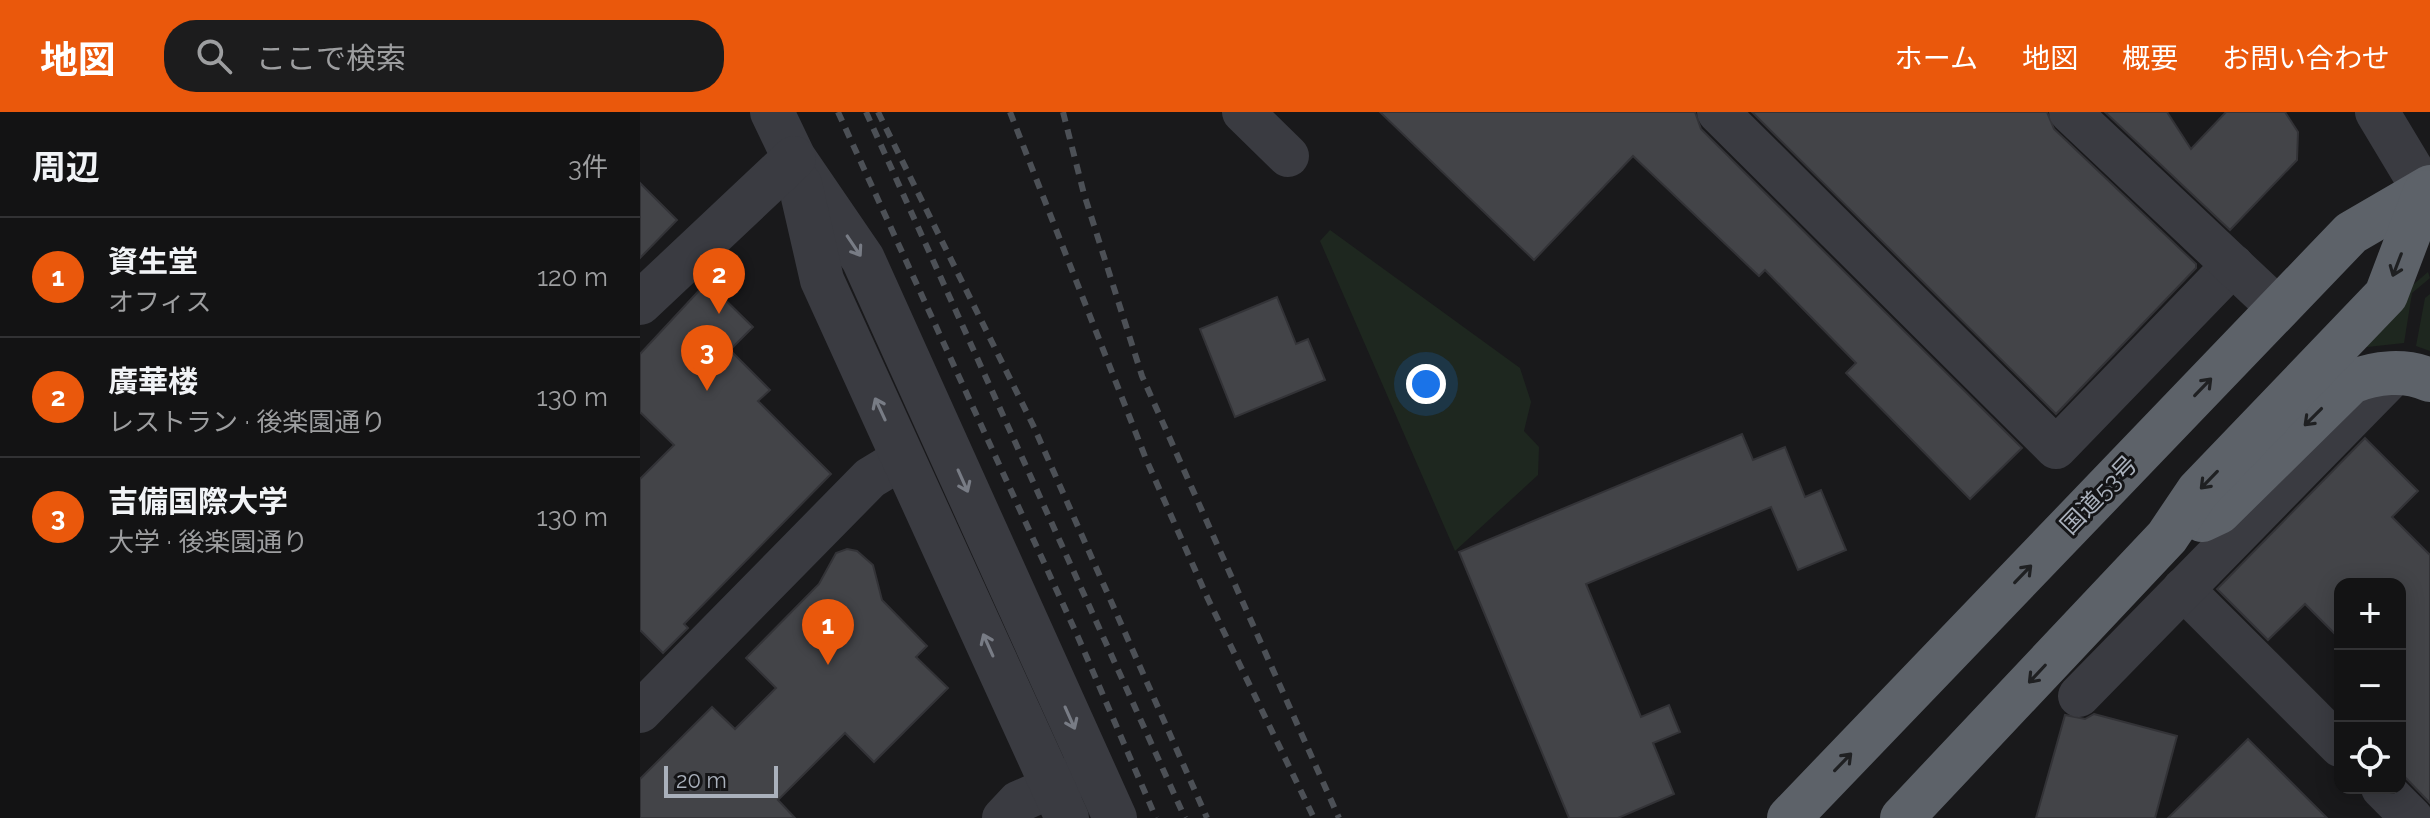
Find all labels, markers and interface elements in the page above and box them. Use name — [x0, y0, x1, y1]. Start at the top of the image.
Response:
search box — [164, 20, 724, 92]
icon: search — [192, 34, 236, 78]
text: 地図 — [40, 37, 116, 82]
text: ここで検索 — [256, 41, 406, 76]
text: ホーム — [1895, 42, 1978, 75]
text: 地図 — [2022, 42, 2078, 75]
text: 概要 — [2122, 42, 2178, 75]
text: お問い合わせ — [2222, 42, 2390, 75]
text: 周辺 — [32, 147, 100, 187]
text: 3件 — [568, 152, 608, 182]
one-way arrow — [845, 234, 862, 256]
text: 資生堂 — [108, 244, 198, 279]
pin: 2 — [693, 248, 745, 314]
one-way arrow — [2389, 252, 2403, 277]
text: 1 — [52, 262, 64, 292]
text: 120 m — [537, 262, 608, 292]
text: オフィス — [108, 287, 211, 317]
pin: 3 — [681, 325, 733, 391]
text: 廣華楼 — [108, 364, 198, 399]
your location — [1406, 364, 1446, 404]
one-way arrow — [2194, 377, 2213, 397]
text: 2 — [51, 382, 65, 412]
text: 130 m — [537, 382, 608, 412]
one-way arrow — [872, 397, 887, 421]
text: レストラン · 後楽園通り — [108, 407, 386, 437]
one-way arrow — [2303, 407, 2322, 427]
street label: 国道53号 — [2054, 449, 2143, 540]
one-way arrow — [956, 469, 971, 493]
one-way arrow — [2200, 469, 2218, 489]
text: 吉備国際大学 — [108, 484, 288, 519]
text: 3 — [51, 502, 65, 532]
text: 130 m — [537, 502, 608, 532]
text: 大学 · 後楽園通り — [108, 527, 308, 557]
one-way arrow — [2013, 565, 2032, 584]
map controls — [2334, 578, 2406, 794]
button: + — [2334, 578, 2406, 650]
pin: 1 — [802, 599, 854, 665]
one-way arrow — [980, 633, 995, 657]
button: − — [2334, 650, 2406, 722]
one-way arrow — [2029, 664, 2047, 684]
one-way arrow — [1064, 705, 1079, 730]
button: locate — [2334, 722, 2406, 794]
one-way arrow — [1833, 753, 1852, 772]
scale bar — [664, 762, 778, 798]
text: 20 m — [676, 767, 727, 793]

